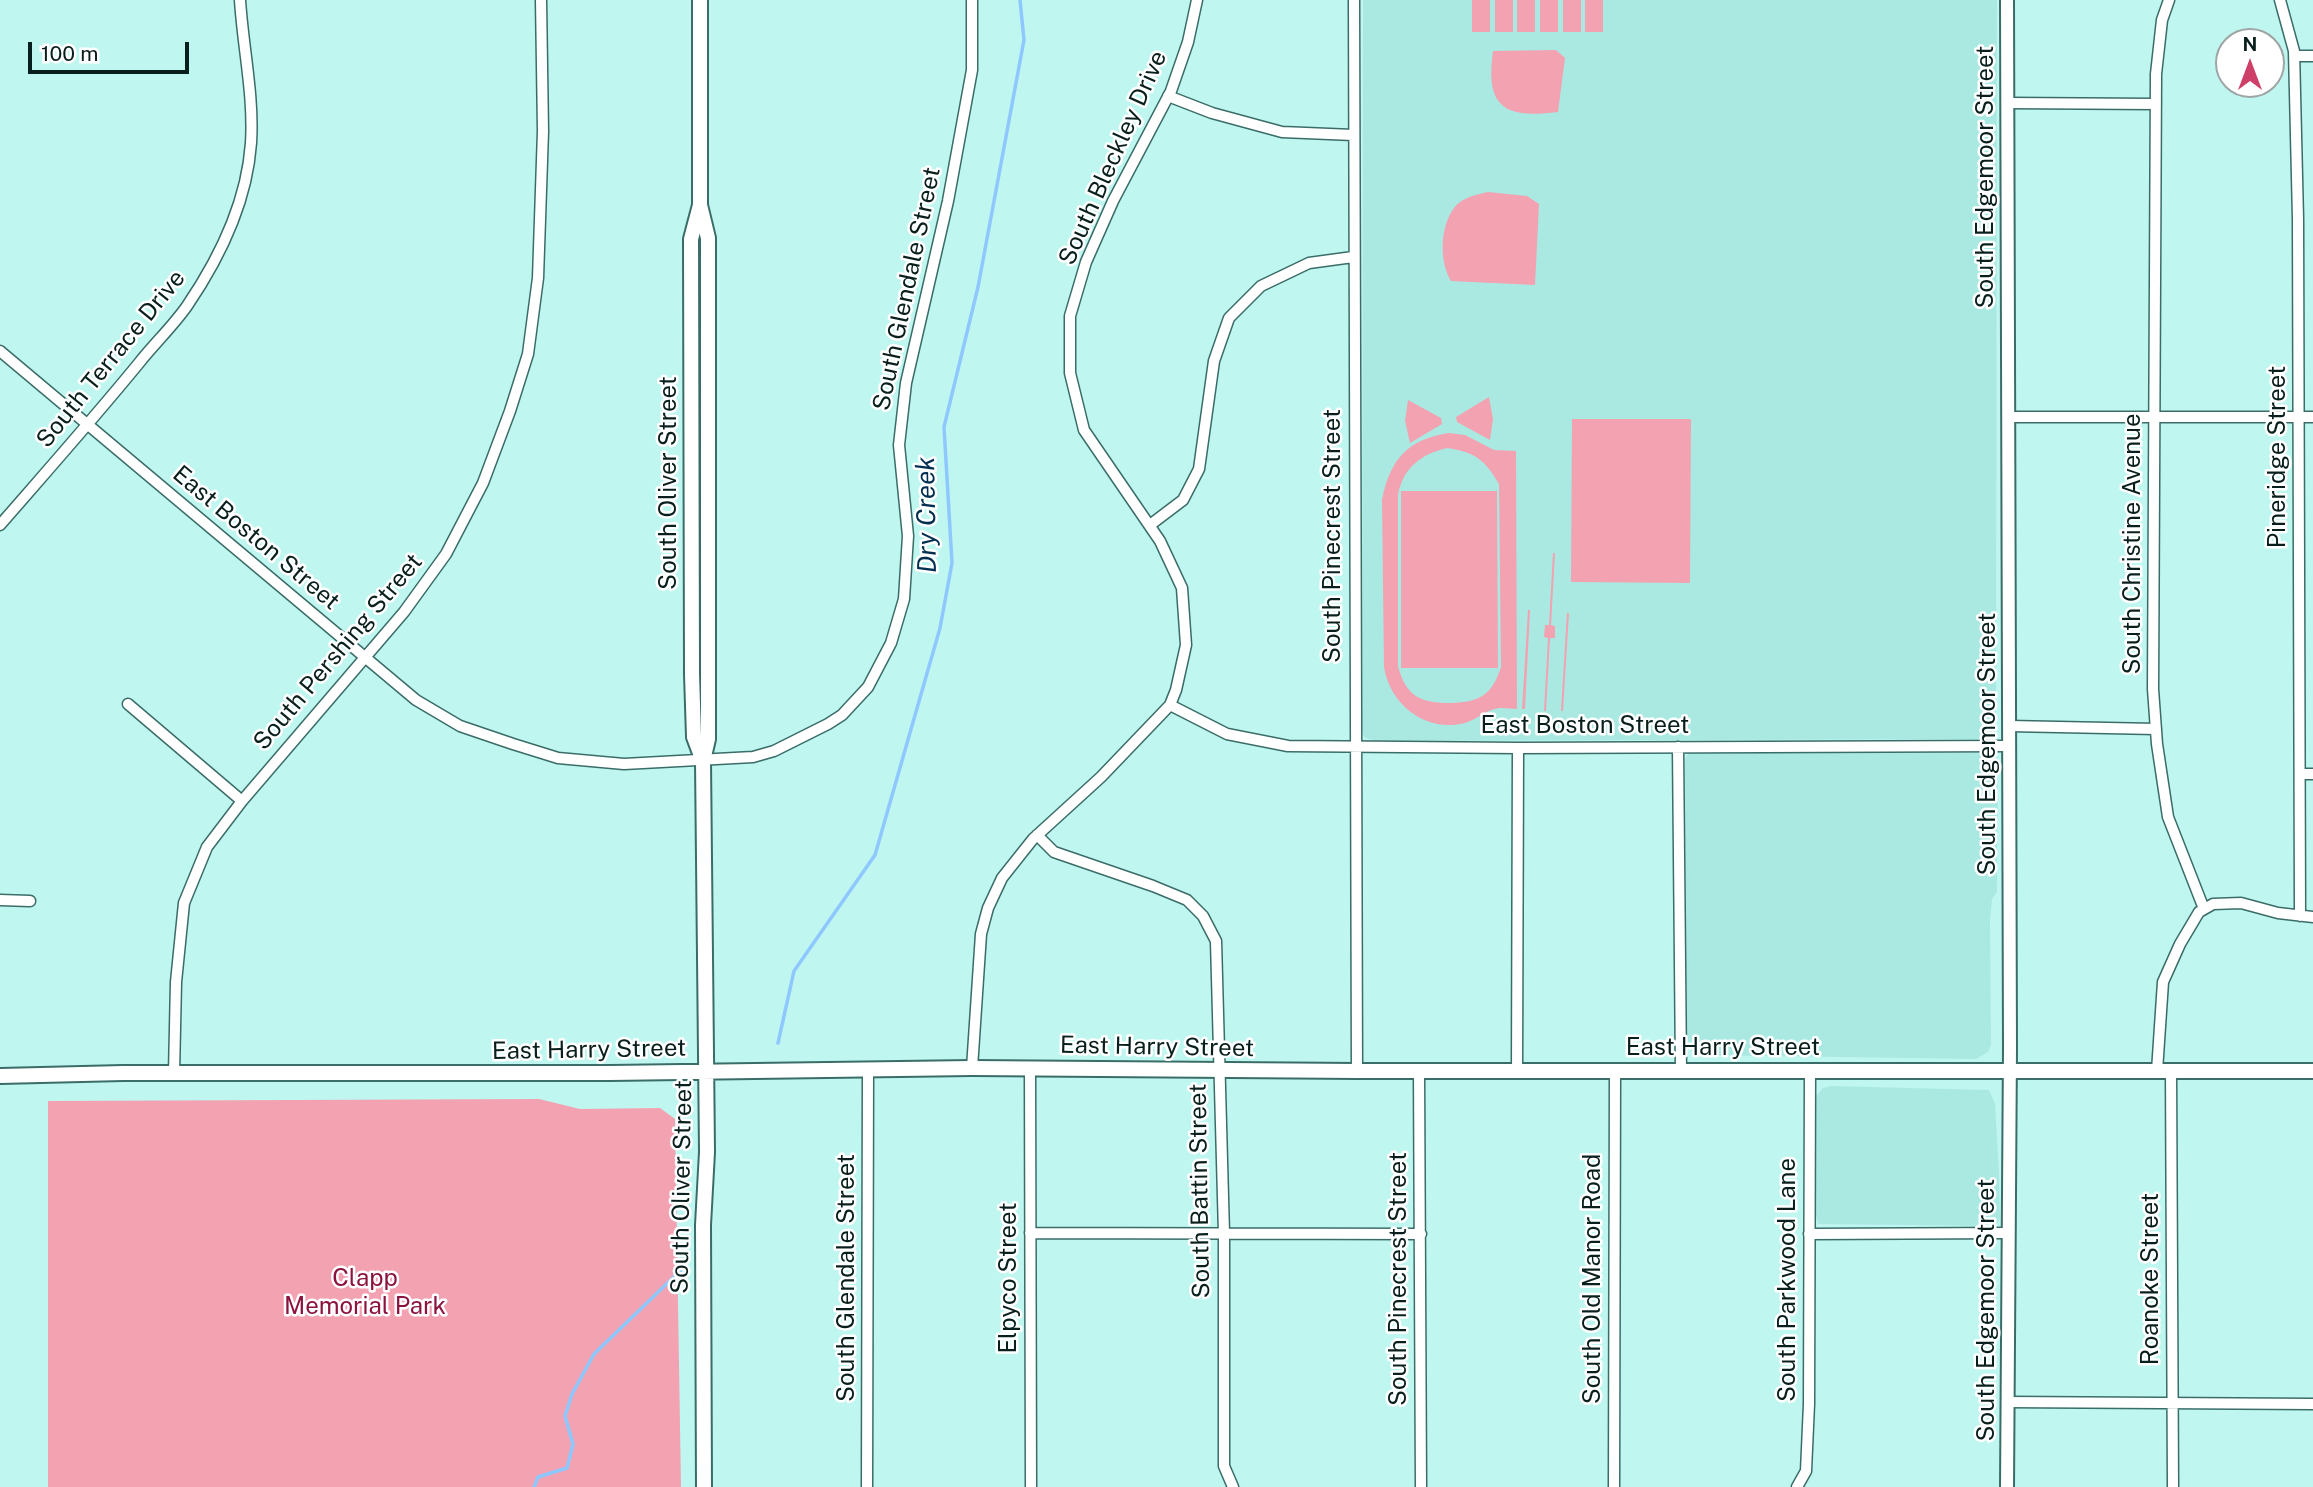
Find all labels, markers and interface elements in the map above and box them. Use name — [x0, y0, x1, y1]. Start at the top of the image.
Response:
scale bar — [32, 28, 192, 72]
north arrow — [2215, 28, 2285, 98]
text: N — [2243, 33, 2257, 55]
text: 100 m — [41, 41, 98, 66]
street label: South Bleckley Drive — [1053, 46, 1173, 270]
street label: South Edgemoor Street — [1972, 46, 2000, 308]
street label: South Glendale Street — [867, 165, 947, 413]
street label: South Terrace Drive — [31, 264, 191, 454]
street label: Pineridge Street — [2264, 366, 2292, 548]
street label: South Oliver Street — [655, 376, 683, 590]
street label: South Pinecrest Street — [1319, 409, 1347, 663]
street label: South Christine Avenue — [2119, 413, 2147, 675]
water label: Dry Creek — [910, 457, 944, 573]
street label: East Boston Street — [167, 460, 345, 616]
street label: South Pershing Street — [247, 548, 429, 756]
street label: South Edgemoor Street — [1974, 613, 2002, 875]
street label: East Boston Street — [1481, 712, 1689, 740]
street label: East Harry Street — [1060, 1031, 1254, 1063]
street label: East Harry Street — [492, 1034, 686, 1066]
street label: East Harry Street — [1626, 1034, 1820, 1062]
street label: South Oliver Street — [666, 1080, 698, 1294]
street label: South Battin Street — [1184, 1083, 1216, 1299]
street label: South Pinecrest Street — [1385, 1152, 1413, 1406]
street label: South Glendale Street — [833, 1154, 861, 1402]
street label: South Old Manor Road — [1579, 1154, 1607, 1404]
street label: South Parkwood Lane — [1774, 1158, 1802, 1402]
street label: South Edgemoor Street — [1973, 1179, 2001, 1441]
street label: Roanoke Street — [2137, 1193, 2165, 1365]
street label: Elpyco Street — [995, 1203, 1023, 1353]
park label: Clapp Memorial Park — [284, 1265, 446, 1321]

